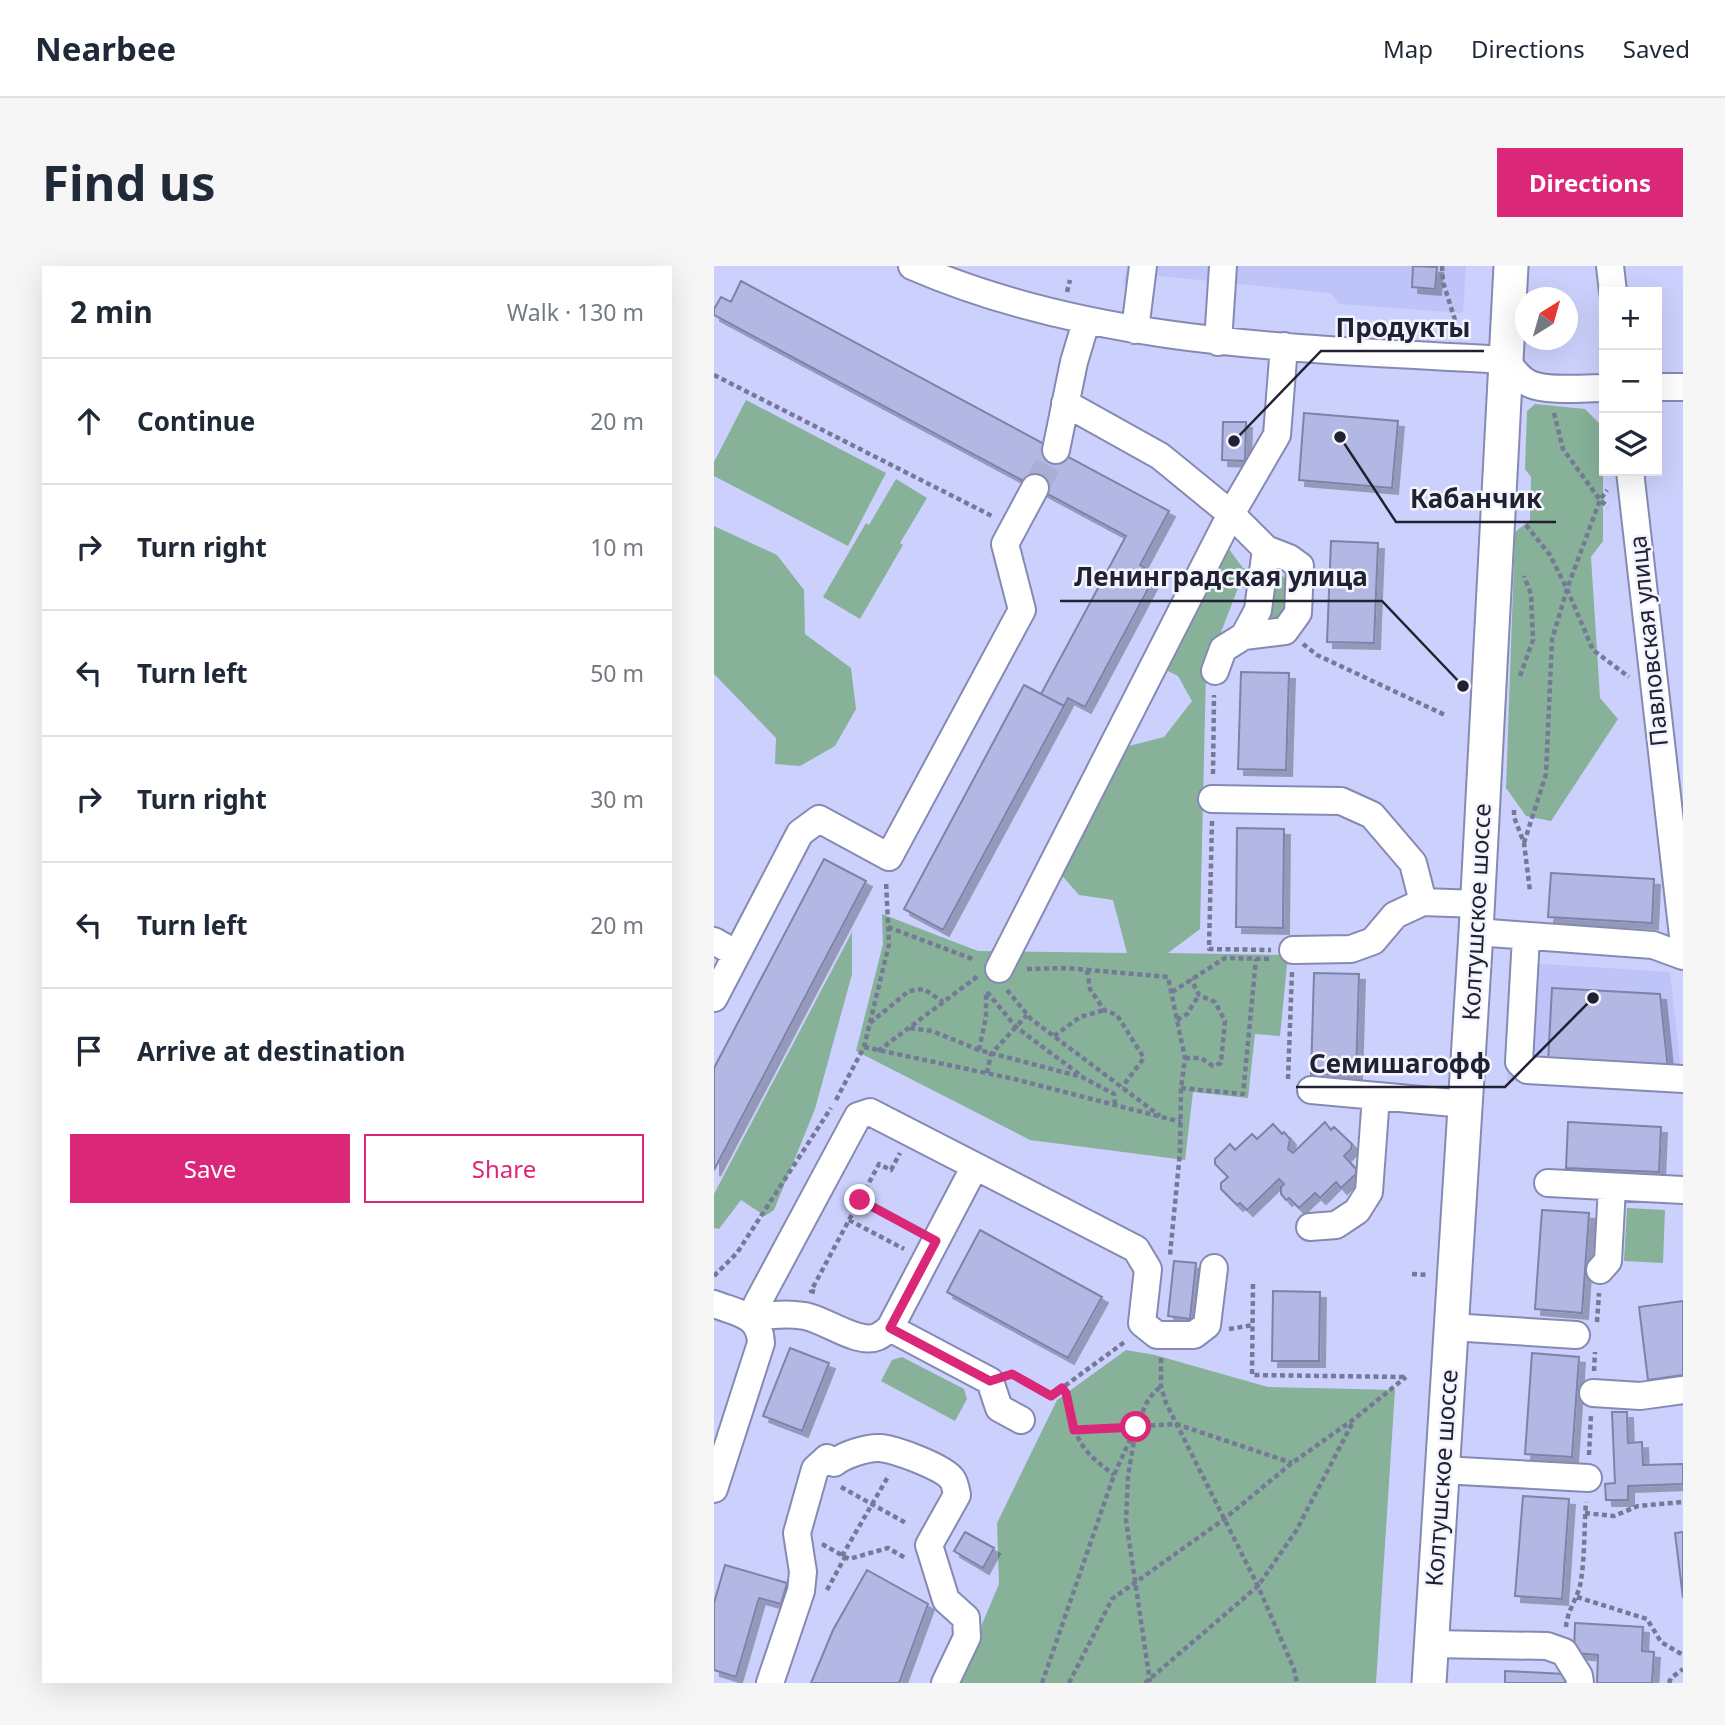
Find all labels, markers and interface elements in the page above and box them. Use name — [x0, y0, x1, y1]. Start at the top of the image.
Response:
text: Nearbee — [35, 26, 176, 71]
text: Map — [1383, 32, 1433, 65]
text: Directions — [1471, 32, 1585, 65]
text: Saved — [1623, 32, 1690, 65]
button: Directions — [1497, 148, 1683, 217]
text: Find us — [42, 149, 216, 215]
north arrow — [1515, 287, 1578, 350]
map controls — [1599, 287, 1662, 476]
button: + — [1599, 287, 1662, 350]
text: 2 min — [70, 291, 153, 332]
text: Walk · 130 m — [507, 296, 644, 328]
callout: Продукты — [1321, 304, 1484, 351]
text: Продукты — [1336, 309, 1470, 345]
button: − — [1599, 350, 1662, 413]
icon: ahead — [70, 402, 108, 440]
text: Continue — [137, 403, 255, 439]
text: 20 m — [590, 405, 644, 437]
button: layers — [1599, 413, 1662, 476]
callout: Кабанчик — [1396, 475, 1556, 522]
text: Кабанчик — [1410, 480, 1542, 516]
icon: right — [70, 528, 108, 566]
text: Turn right — [137, 529, 267, 565]
text: 10 m — [590, 531, 644, 563]
street label: Павловская улица — [1620, 534, 1675, 748]
callout: Ленинградская улица — [1060, 554, 1382, 601]
text: Ленинградская улица — [1074, 558, 1368, 594]
icon: left — [70, 654, 108, 692]
text: Turn left — [137, 655, 248, 691]
text: 50 m — [590, 657, 644, 689]
icon: right — [70, 780, 108, 818]
text: Turn right — [137, 781, 267, 817]
text: 30 m — [590, 783, 644, 815]
street label: Колтушское шоссе — [1453, 802, 1498, 1021]
icon: left — [70, 906, 108, 944]
text: Turn left — [137, 907, 248, 943]
text: 20 m — [590, 909, 644, 941]
icon: arrive — [70, 1032, 108, 1070]
text: Arrive at destination — [137, 1033, 406, 1069]
callout: Семишагофф — [1296, 1040, 1505, 1087]
text: Семишагофф — [1309, 1045, 1491, 1081]
button: Save — [70, 1134, 350, 1203]
button: Share — [364, 1134, 644, 1203]
route end — [844, 1184, 875, 1215]
street label: Колтушское шоссе — [1416, 1368, 1465, 1588]
route start — [1120, 1411, 1151, 1442]

